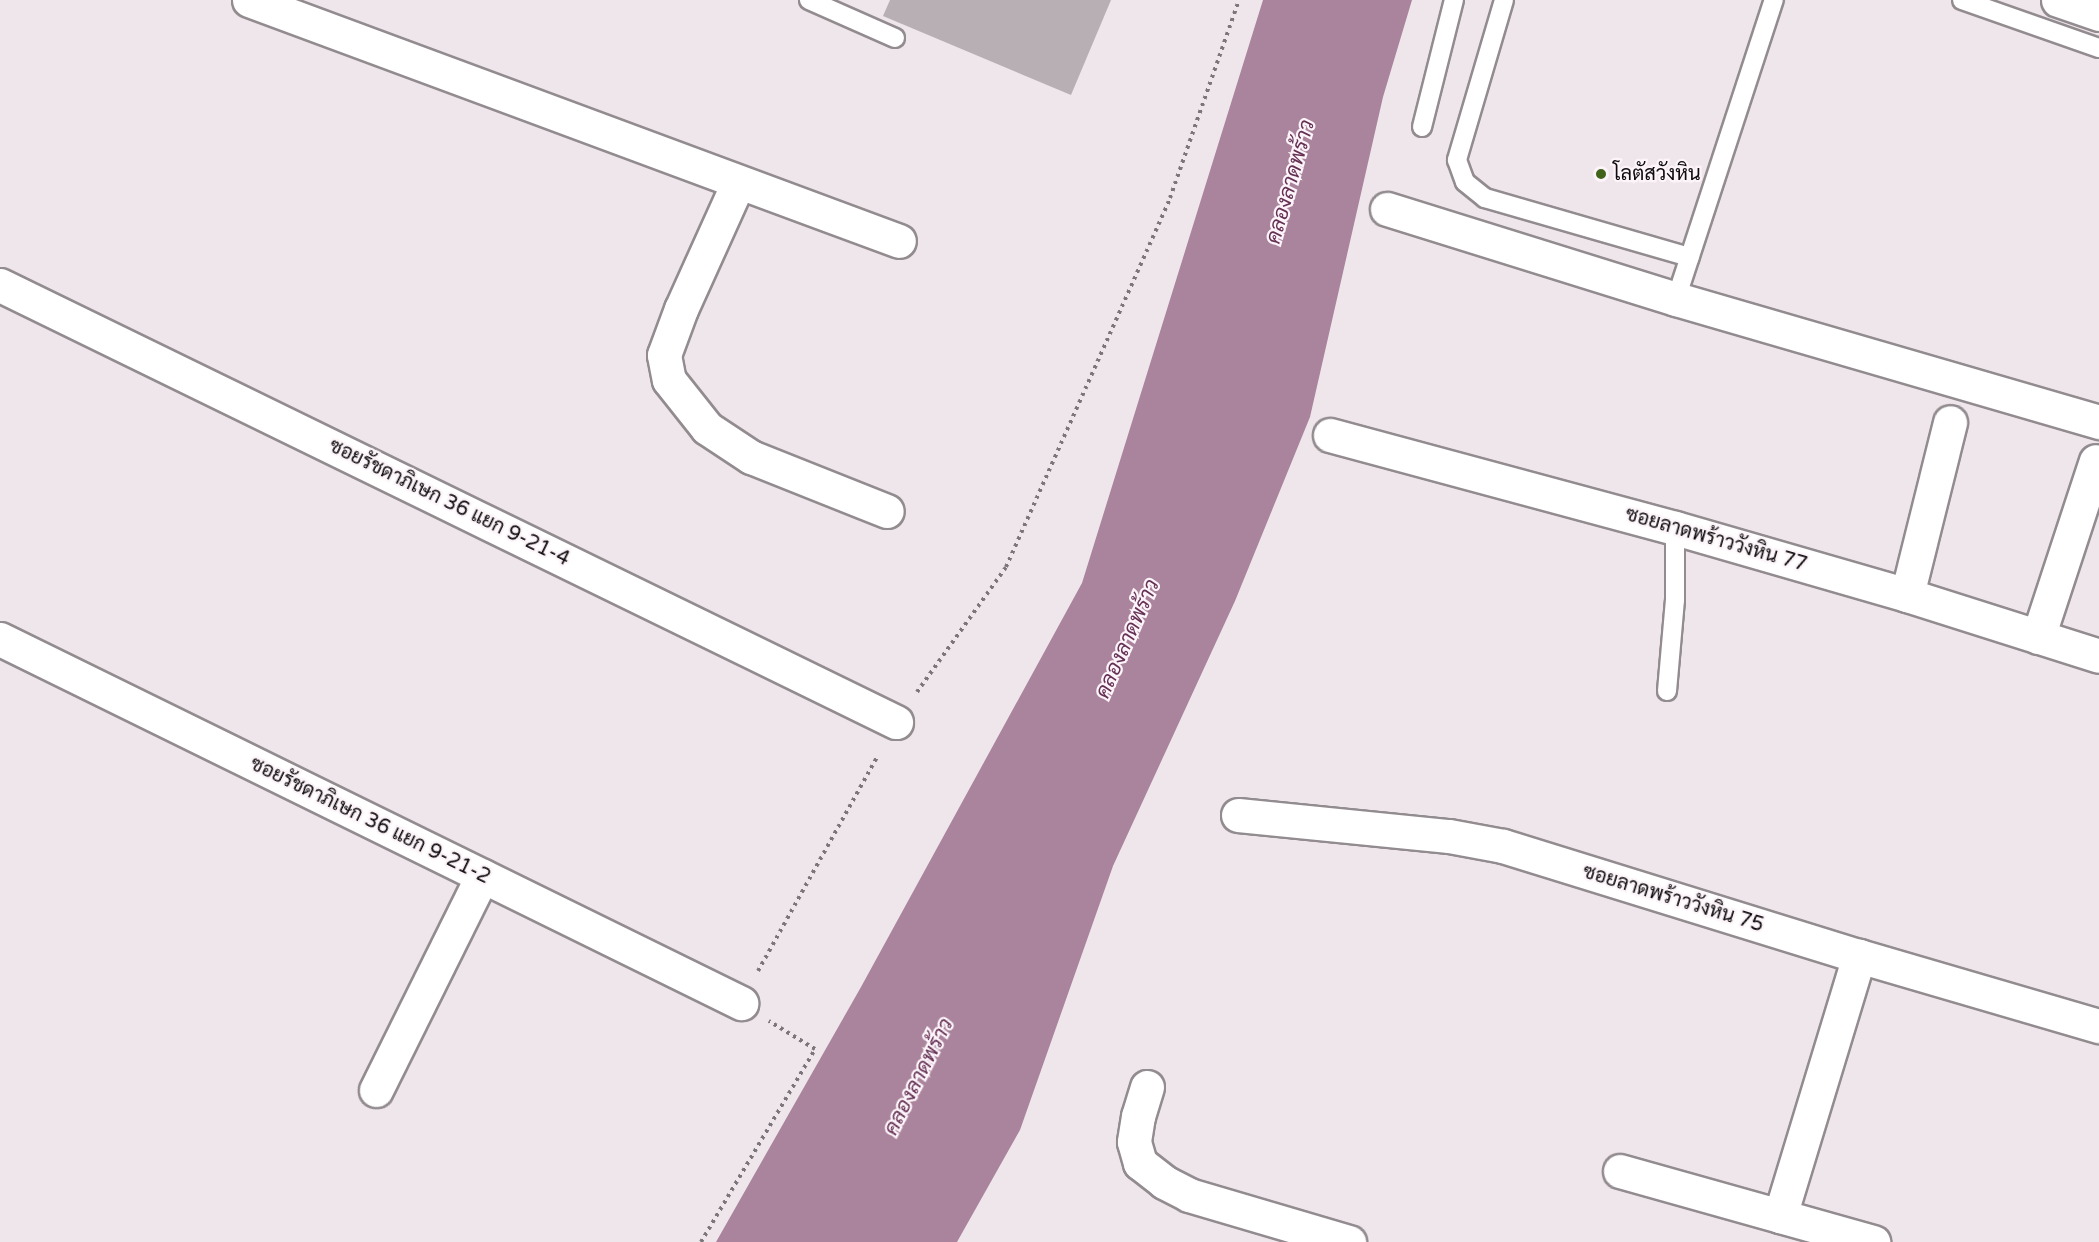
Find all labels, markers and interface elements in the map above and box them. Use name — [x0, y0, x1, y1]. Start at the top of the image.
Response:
water label: คลองลาดพร้าว — [1261, 117, 1321, 247]
place label: โลตัสวังหิน — [1613, 162, 1701, 186]
marker: โลตัสวังหิน — [1594, 167, 1608, 181]
street label: ซอยรัชดาภิเษก 36 แยก 9-21-4 — [325, 434, 573, 572]
street label: ซอยลาดพร้าววังหิน 77 — [1622, 503, 1810, 577]
water label: คลองลาดพร้าว — [1091, 576, 1165, 702]
street label: ซอยรัชดาภิเษก 36 แยก 9-21-2 — [246, 752, 494, 890]
street label: ซอยลาดพร้าววังหิน 75 — [1580, 860, 1766, 938]
water label: คลองลาดพร้าว — [879, 1014, 959, 1140]

